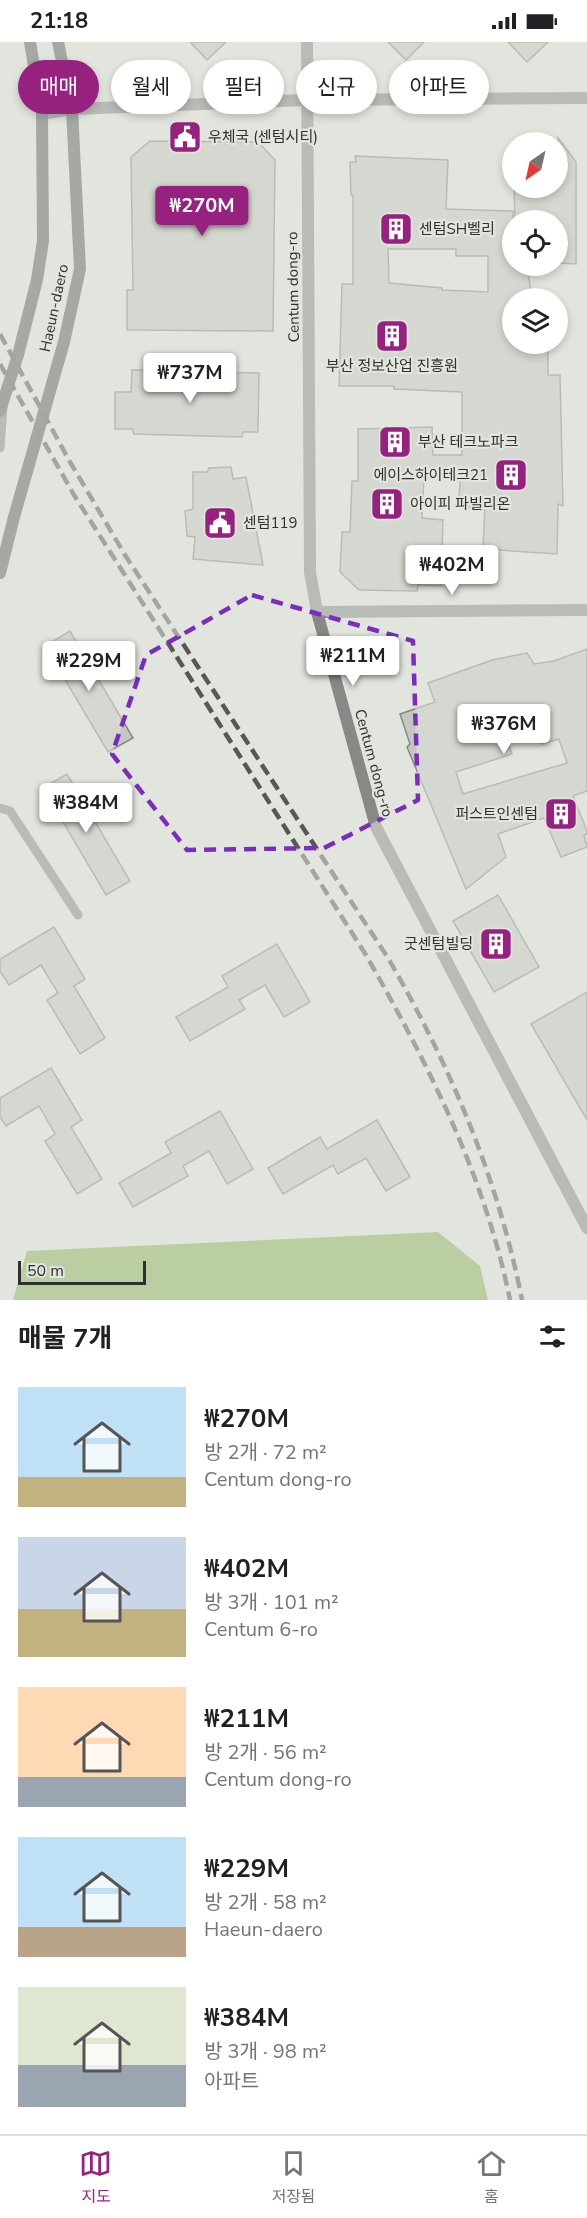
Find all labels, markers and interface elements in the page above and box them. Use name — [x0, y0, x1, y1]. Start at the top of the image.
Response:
text: 21:18 — [30, 6, 88, 36]
chip: 매매 — [18, 60, 99, 114]
chip: 월세 — [111, 60, 191, 114]
chip: 필터 — [203, 60, 284, 114]
chip: 신규 — [296, 60, 377, 114]
chip: 아파트 — [389, 60, 489, 114]
public building icon: 우체국 (센텀시티) — [167, 119, 203, 155]
place label: 우체국 (센텀시티) — [208, 127, 318, 147]
north arrow — [502, 132, 568, 198]
map controls — [502, 132, 568, 354]
pin: ₩270M — [160, 186, 244, 237]
text: ₩270M — [169, 192, 235, 219]
button: locate — [502, 210, 568, 276]
building icon: 센텀SH벨리 — [378, 211, 414, 247]
place label: 센텀SH벨리 — [419, 219, 495, 239]
street label: Centum dong-ro — [282, 231, 304, 343]
street label: Haeun-daero — [35, 262, 73, 354]
button: layers — [502, 288, 568, 354]
building icon: 부산 정보산업 진흥원 — [374, 318, 410, 354]
pin: ₩737M — [148, 353, 232, 404]
place label: 부산 정보산업 진흥원 — [326, 356, 458, 376]
text: ₩737M — [157, 359, 223, 386]
building icon: 부산 테크노파크 — [377, 424, 413, 460]
place label: 부산 테크노파크 — [418, 432, 518, 452]
building icon: 에이스하이테크21 — [493, 457, 529, 493]
place label: 에이스하이테크21 — [373, 465, 488, 485]
building icon: 아이피 파빌리온 — [369, 486, 405, 522]
place label: 아이피 파빌리온 — [410, 494, 510, 514]
public building icon: 센텀119 — [202, 505, 238, 541]
place label: 센텀119 — [243, 513, 298, 533]
pin: ₩402M — [410, 545, 494, 596]
text: ₩402M — [419, 551, 485, 578]
pin: ₩211M — [311, 636, 395, 687]
pin: ₩229M — [47, 641, 131, 692]
text: ₩211M — [320, 642, 386, 669]
text: ₩229M — [56, 647, 122, 674]
pin: ₩376M — [462, 704, 546, 755]
street label: Centum dong-ro — [350, 707, 398, 819]
text: ₩376M — [471, 710, 537, 737]
pin: ₩384M — [44, 783, 128, 834]
text: ₩384M — [53, 789, 119, 816]
building icon: 퍼스트인센텀 — [543, 796, 579, 832]
place label: 퍼스트인센텀 — [455, 804, 538, 824]
building icon: 굿센텀빌딩 — [478, 926, 514, 962]
place label: 굿센텀빌딩 — [404, 934, 473, 954]
scale bar — [18, 1258, 146, 1286]
text: 50 m — [27, 1260, 64, 1282]
icon: filters — [536, 1320, 569, 1353]
text: 매물 7개 — [18, 1321, 112, 1356]
text: ₩270M — [204, 1401, 289, 1436]
icon: home — [66, 1411, 138, 1483]
text: 방 2개 · 72 m² — [204, 1439, 327, 1466]
text: Centum dong-ro — [204, 1466, 352, 1493]
text: ₩402M — [204, 1551, 289, 1586]
icon: home — [66, 1561, 138, 1633]
text: 방 3개 · 101 m² — [204, 1589, 339, 1616]
text: Centum 6-ro — [204, 1616, 318, 1643]
text: ₩211M — [204, 1701, 289, 1736]
icon: home — [66, 1711, 138, 1783]
text: 방 2개 · 56 m² — [204, 1739, 327, 1766]
text: Centum dong-ro — [204, 1766, 352, 1793]
text: ₩229M — [204, 1851, 289, 1886]
icon: home — [66, 1861, 138, 1933]
text: 방 2개 · 58 m² — [204, 1889, 327, 1916]
text: Haeun-daero — [204, 1916, 323, 1943]
text: ₩384M — [204, 2000, 289, 2035]
icon: home — [66, 2011, 138, 2083]
text: 방 3개 · 98 m² — [204, 2038, 327, 2065]
text: 아파트 — [204, 2068, 259, 2095]
tab: 지도 — [79, 2147, 112, 2208]
tab: 저장됨 — [271, 2147, 316, 2208]
tab: 홈 — [475, 2147, 508, 2208]

